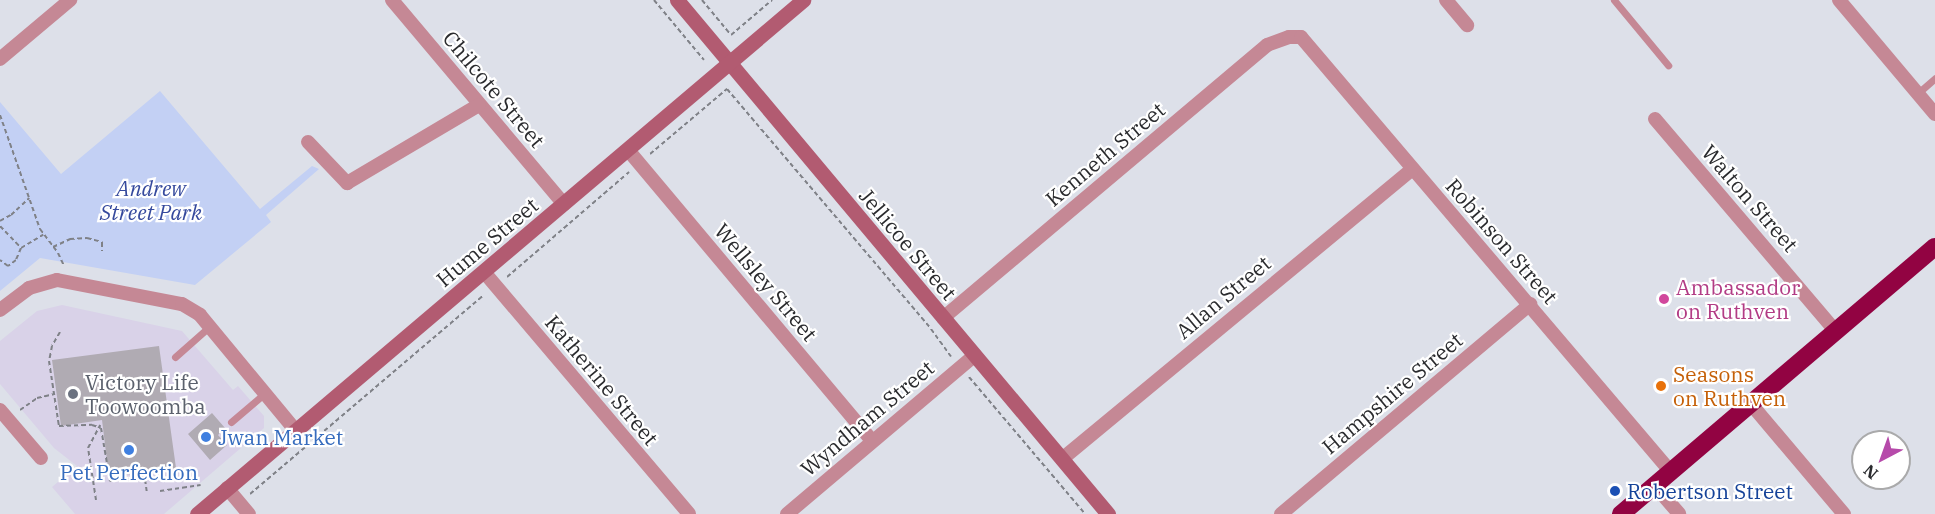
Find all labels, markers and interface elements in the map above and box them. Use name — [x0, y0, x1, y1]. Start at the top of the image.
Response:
street label: Chilcote Street — [438, 25, 550, 153]
street label: Kenneth Street — [1040, 97, 1170, 211]
street label: Walton Street — [1697, 139, 1803, 257]
street label: Robinson Street — [1441, 173, 1563, 309]
park label: Andrew Street Park — [100, 175, 202, 225]
street label: Jellicoe Street — [854, 183, 962, 305]
street label: Hume Street — [431, 192, 543, 292]
street label: Wellsley Street — [709, 218, 823, 346]
street label: Allan Street — [1171, 250, 1275, 344]
place label: Ambassador on Ruthven — [1676, 274, 1800, 324]
marker: Ambassador on Ruthven — [1657, 292, 1671, 306]
street label: Katherine Street — [540, 310, 664, 450]
street label: Hampshire Street — [1317, 327, 1467, 459]
street label: Wyndham Street — [795, 355, 939, 481]
place label: Seasons on Ruthven — [1673, 361, 1786, 411]
place label: Victory Life Toowoomba — [85, 369, 206, 419]
marker: Seasons on Ruthven — [1654, 379, 1668, 393]
marker: Victory Life Toowoomba — [66, 387, 80, 401]
place label: Jwan Market — [218, 424, 343, 450]
marker: Jwan Market — [199, 430, 213, 444]
north arrow — [1851, 430, 1911, 490]
marker: Pet Perfection — [122, 443, 136, 457]
place label: Pet Perfection — [60, 459, 198, 485]
text: N — [1859, 460, 1882, 484]
place label: Robertson Street — [1627, 478, 1793, 504]
marker: Robertson Street — [1608, 484, 1622, 498]

